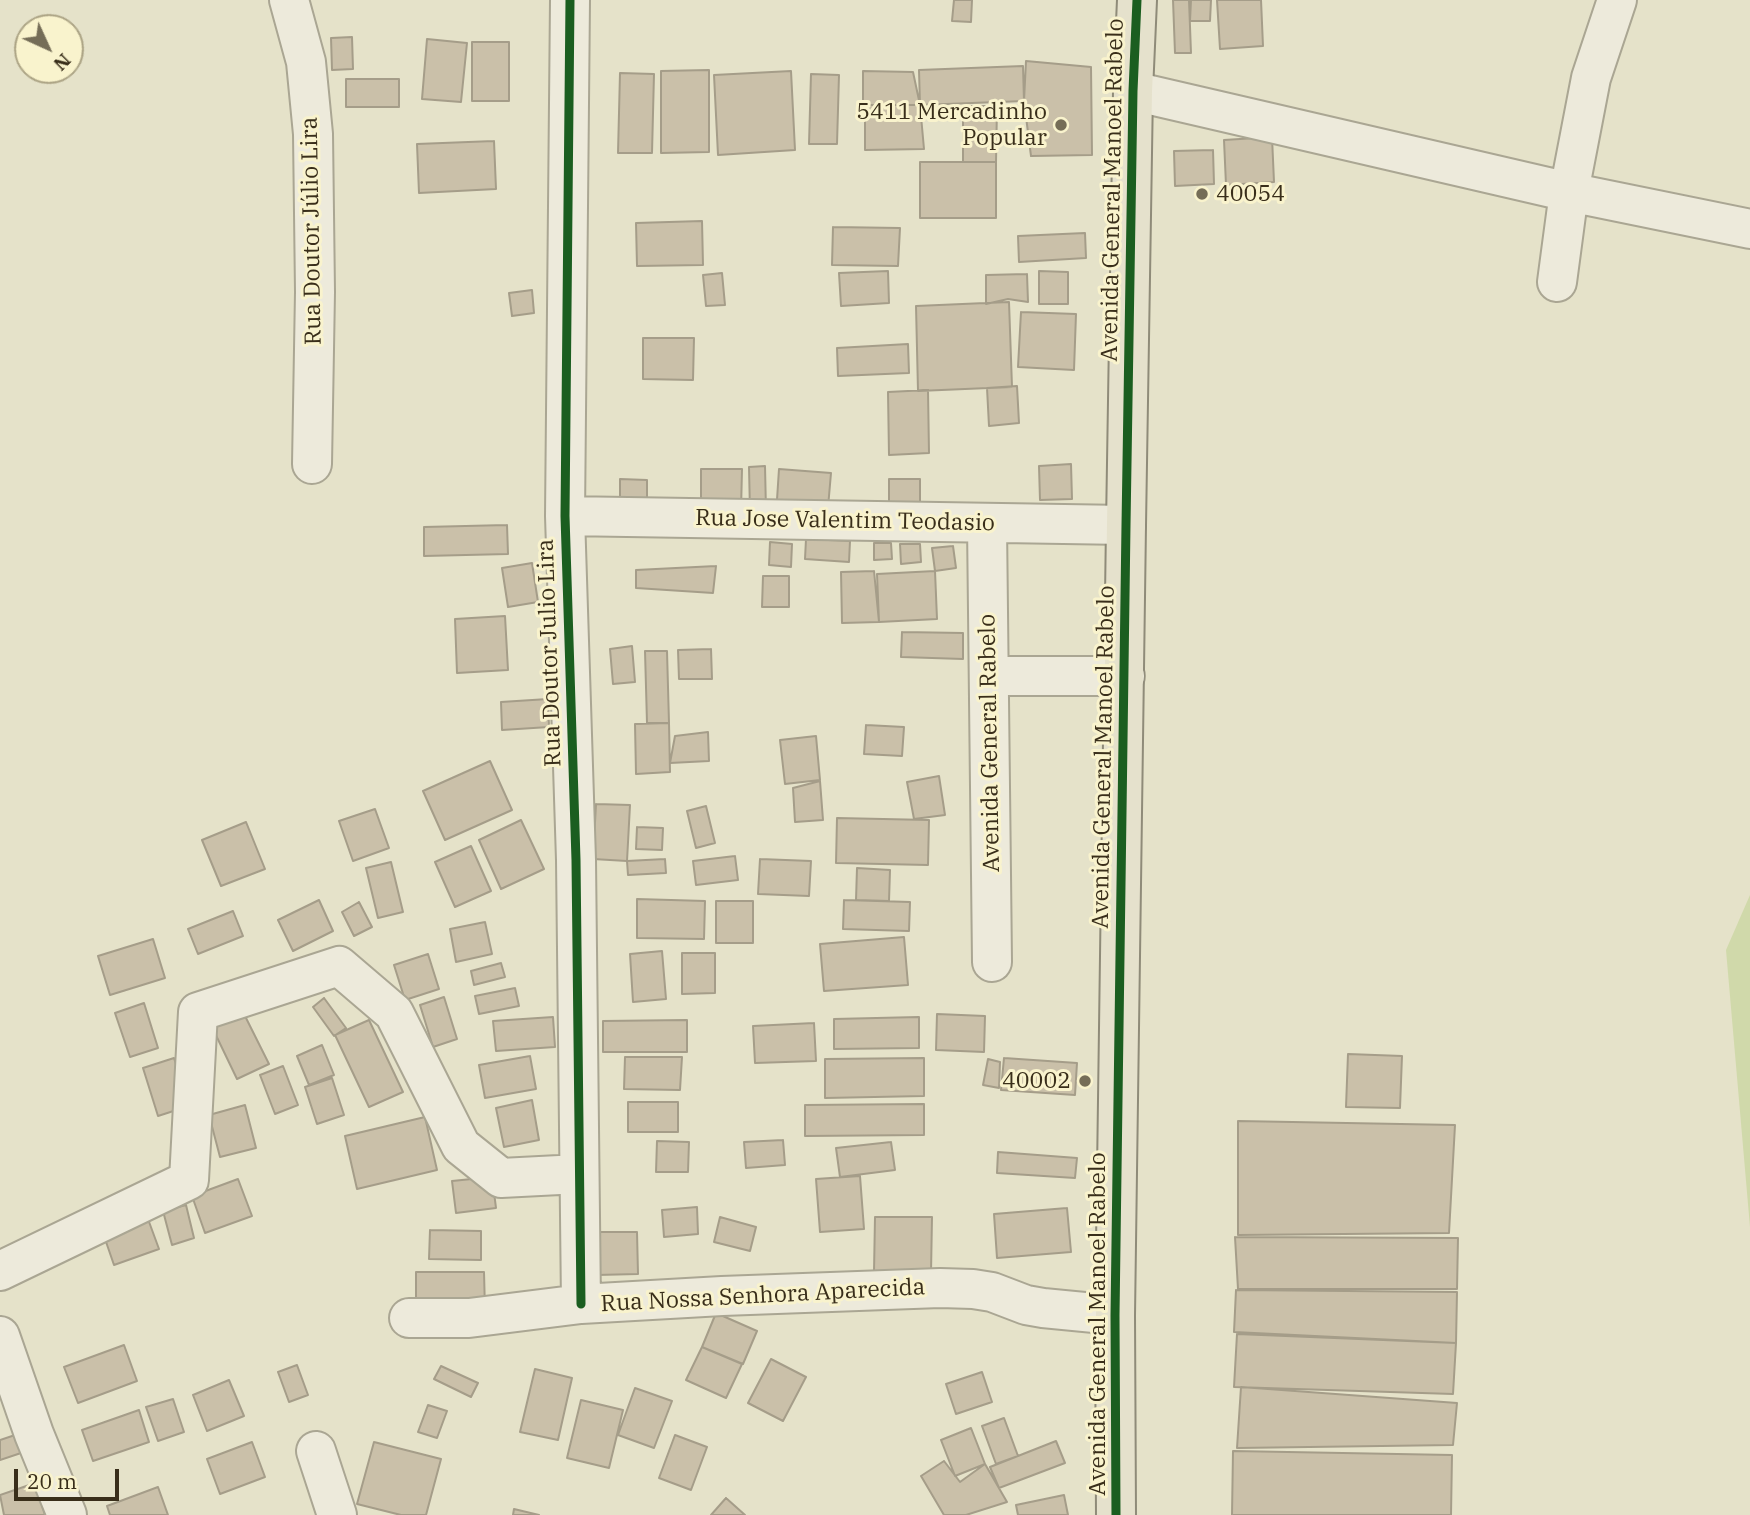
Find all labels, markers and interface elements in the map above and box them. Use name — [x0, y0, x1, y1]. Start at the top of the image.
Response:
north arrow — [14, 14, 84, 84]
street label: Avenida General Manoel Rabelo — [1096, 18, 1130, 362]
text: N — [49, 49, 76, 76]
place label: 5411 Mercadinho Popular — [856, 98, 1047, 152]
street label: Rua Doutor Júlio Lira — [296, 117, 328, 345]
marker: 5411 Mercadinho Popular — [1053, 117, 1069, 133]
place label: 40054 — [1216, 180, 1285, 208]
marker: 40054 — [1194, 186, 1210, 202]
street label: Rua Jose Valentim Teodasio — [695, 505, 995, 537]
street label: Rua Doutor Julio Lira — [532, 538, 568, 768]
street label: Avenida General Manoel Rabelo — [1087, 585, 1121, 929]
street label: Avenida General Rabelo — [974, 614, 1006, 872]
place label: 40002 — [1002, 1067, 1071, 1095]
marker: 40002 — [1077, 1073, 1093, 1089]
street label: Avenida General Manoel Rabelo — [1084, 1152, 1112, 1496]
street label: Rua Nossa Senhora Aparecida — [600, 1274, 926, 1318]
scale bar — [18, 1456, 122, 1500]
text: 20 m — [27, 1467, 77, 1495]

